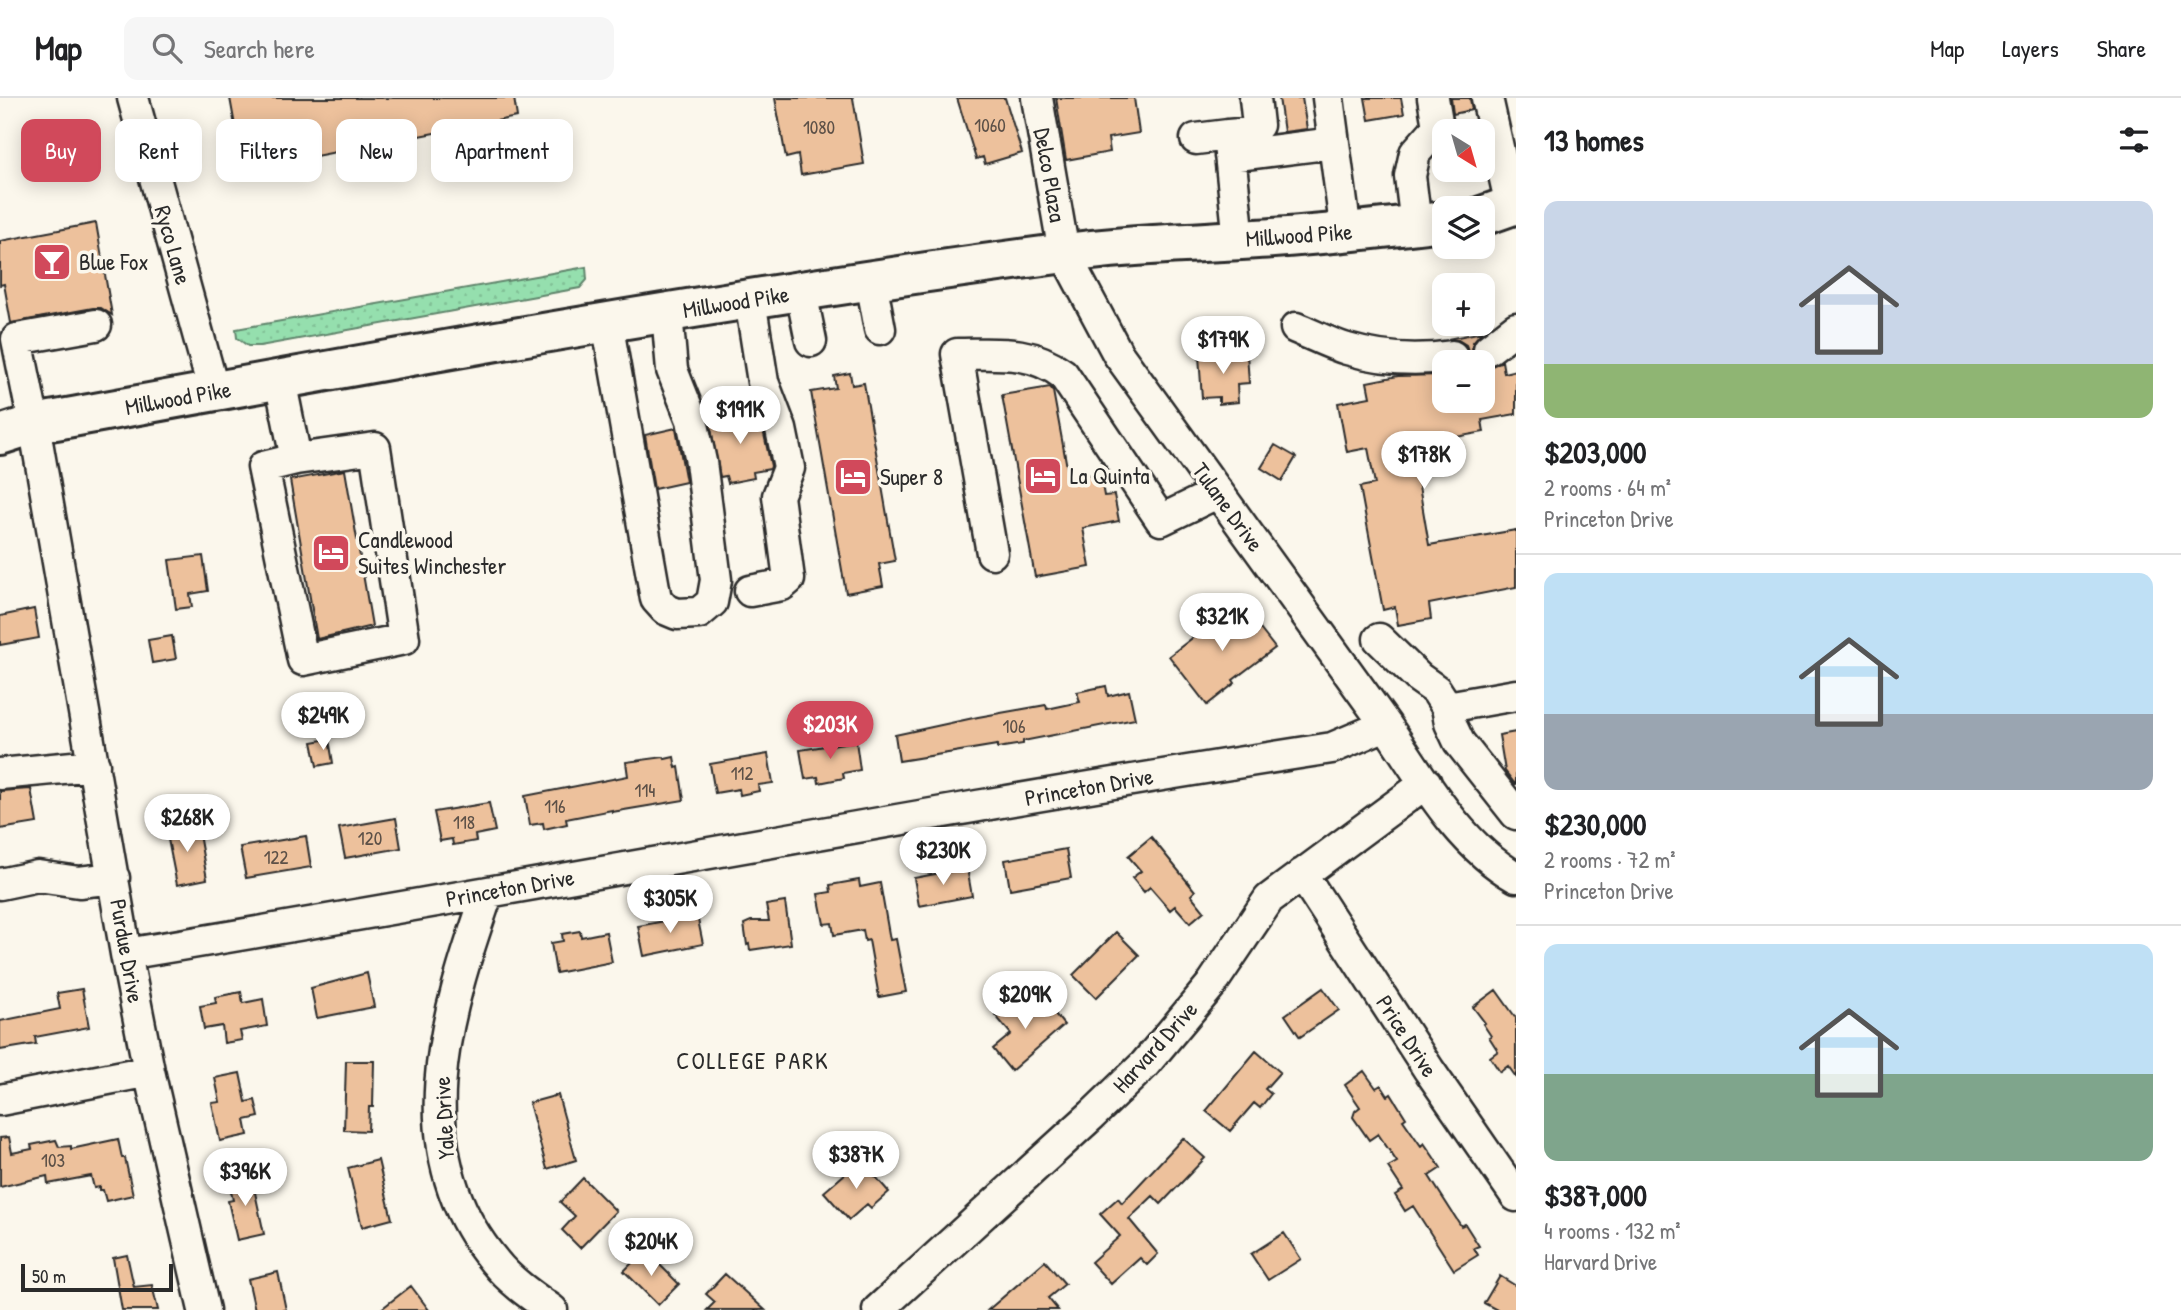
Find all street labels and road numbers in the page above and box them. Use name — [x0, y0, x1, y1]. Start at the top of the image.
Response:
street label: Delco Plaza — [1027, 126, 1074, 224]
street label: Ryco Lane — [147, 202, 200, 288]
street label: Millwood Pike — [1244, 215, 1353, 254]
street label: Millwood Pike — [681, 278, 791, 325]
street label: Millwood Pike — [122, 373, 233, 422]
street label: Tulane Drive — [1186, 456, 1271, 558]
street label: Princeton Drive — [1022, 760, 1155, 813]
street label: Princeton Drive — [443, 861, 576, 914]
street label: Purdue Drive — [103, 897, 152, 1005]
street label: Price Drive — [1369, 989, 1445, 1083]
street label: Harvard Drive — [1105, 994, 1204, 1099]
street label: Yale Drive — [426, 1076, 461, 1160]

